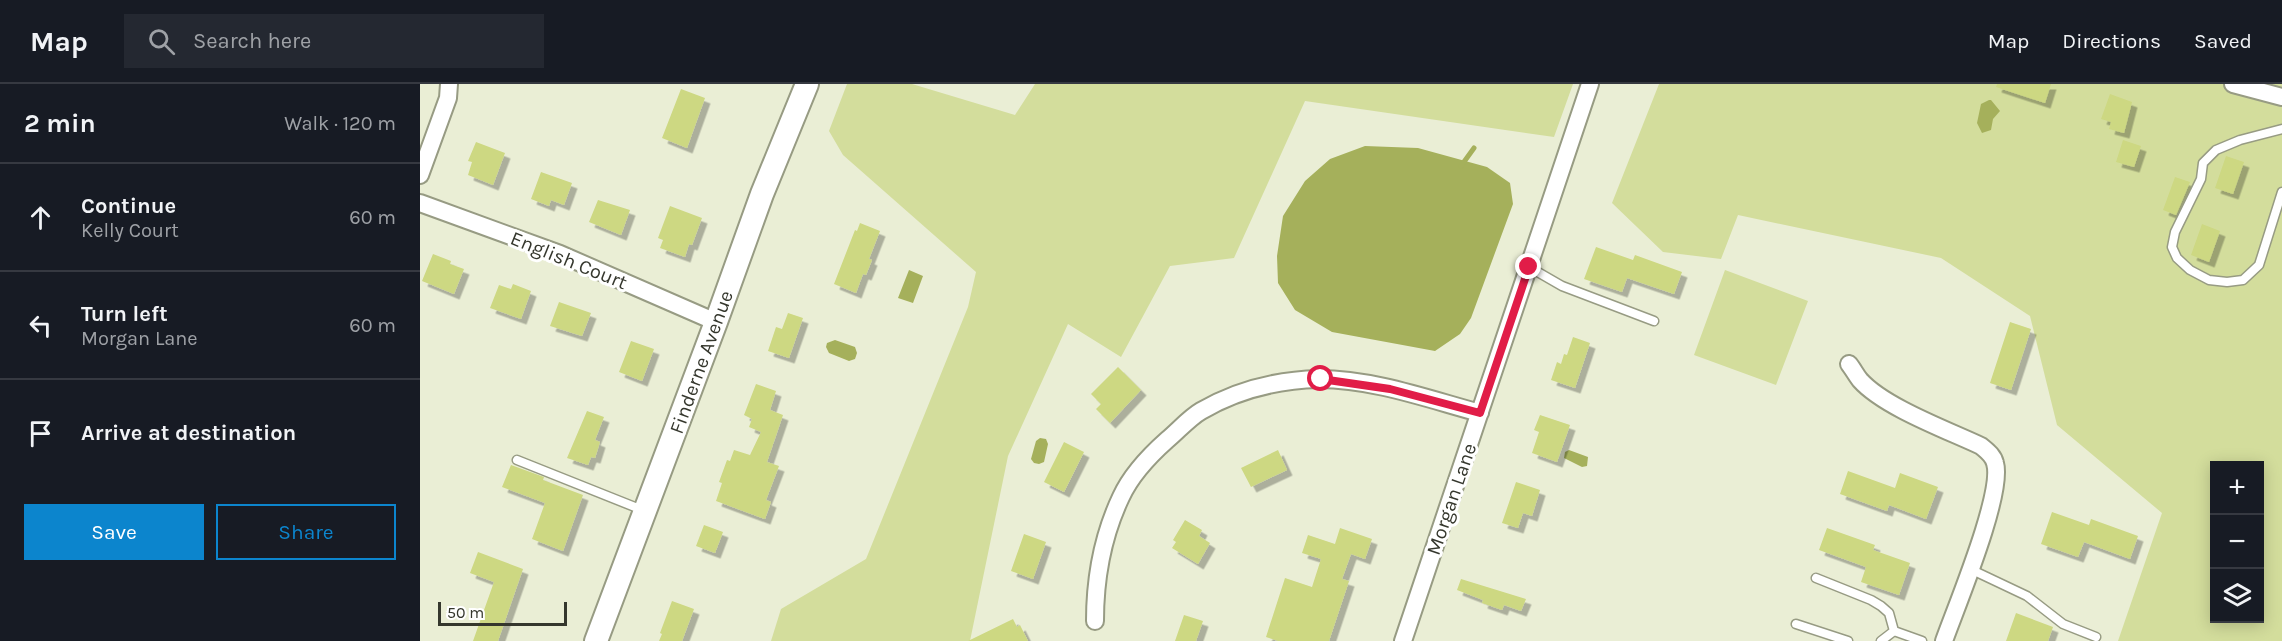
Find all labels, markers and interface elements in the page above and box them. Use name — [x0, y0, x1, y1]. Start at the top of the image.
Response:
search box — [124, 14, 544, 68]
text: Map — [30, 25, 88, 58]
icon: search — [145, 25, 178, 58]
text: Search here — [193, 28, 311, 54]
text: Map — [1988, 29, 2029, 53]
text: Directions — [2062, 29, 2161, 53]
text: Saved — [2194, 29, 2252, 53]
text: 2 min — [24, 108, 96, 139]
text: Walk · 120 m — [284, 112, 396, 135]
text: Continue — [81, 193, 176, 219]
icon: ahead — [24, 201, 57, 234]
text: 60 m — [349, 206, 396, 229]
text: Kelly Court — [81, 219, 179, 242]
street label: English Court — [507, 227, 631, 294]
route end — [1515, 253, 1541, 279]
street label: Finderne Avenue — [665, 287, 738, 437]
text: Turn left — [81, 301, 168, 327]
icon: left — [24, 309, 57, 342]
text: 60 m — [349, 314, 396, 337]
text: Morgan Lane — [81, 327, 198, 350]
route start — [1307, 365, 1333, 391]
icon: arrive — [24, 417, 57, 450]
text: Arrive at destination — [81, 420, 296, 446]
street label: Morgan Lane — [1422, 440, 1481, 558]
map controls — [2210, 461, 2264, 623]
button: + — [2210, 461, 2264, 515]
button: Save — [24, 504, 204, 560]
button: Share — [216, 504, 396, 560]
button: − — [2210, 515, 2264, 569]
button: layers — [2210, 569, 2264, 623]
scale bar — [438, 599, 567, 626]
text: 50 m — [447, 603, 484, 622]

